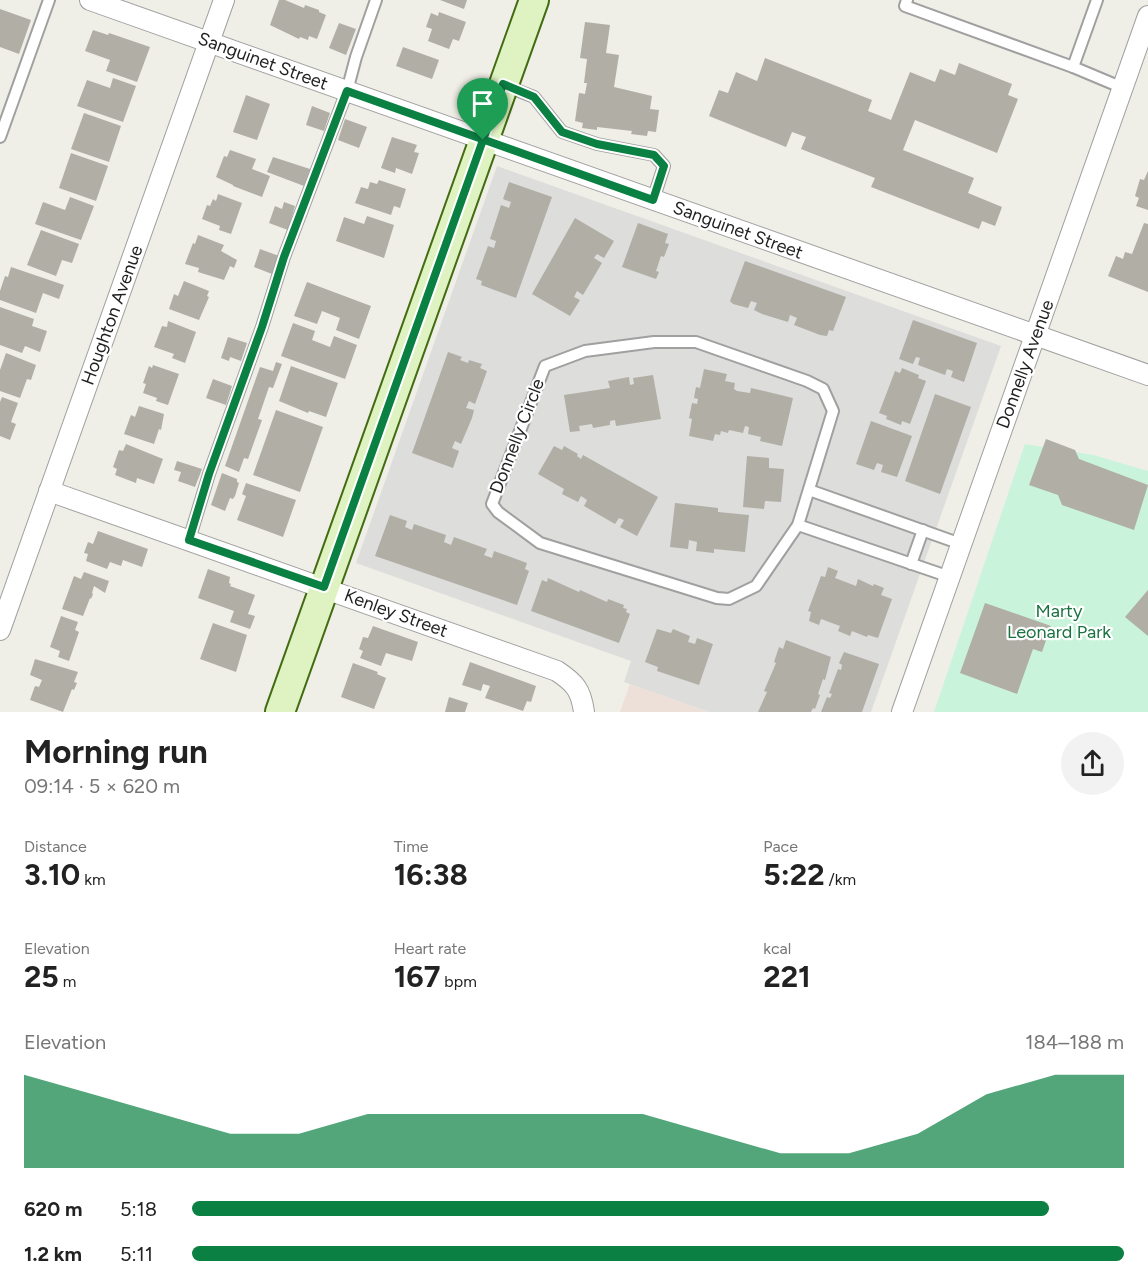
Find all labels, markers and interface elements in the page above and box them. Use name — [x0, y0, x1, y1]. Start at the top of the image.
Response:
street label: Sanguinet Street — [195, 27, 331, 95]
pin — [457, 78, 508, 140]
icon: arrive — [466, 87, 499, 120]
street label: Sanguinet Street — [670, 196, 806, 264]
street label: Houghton Avenue — [76, 242, 148, 388]
street label: Donnelly Avenue — [991, 296, 1059, 431]
street label: Donnelly Circle — [485, 375, 549, 497]
street label: Kenley Street — [341, 584, 451, 642]
park label: Marty Leonard Park — [1007, 600, 1111, 643]
text: Morning run — [24, 732, 208, 771]
button: share — [1061, 732, 1124, 795]
text: 09:14 · 5 × 620 m — [24, 774, 180, 798]
text: Distance — [24, 837, 87, 856]
text: Time — [394, 837, 429, 856]
text: Pace — [763, 837, 798, 856]
text: 3.10 — [24, 856, 80, 893]
text: 16:38 — [394, 856, 468, 893]
text: 5:22 — [763, 856, 825, 893]
text: km — [80, 870, 106, 889]
text: /km — [825, 870, 856, 889]
text: Elevation — [24, 939, 90, 958]
text: Heart rate — [394, 939, 466, 958]
text: kcal — [763, 939, 791, 958]
text: 25 — [24, 958, 59, 995]
text: 167 — [394, 958, 440, 995]
text: 221 — [763, 958, 811, 995]
text: m — [59, 972, 76, 991]
text: bpm — [440, 972, 477, 991]
text: Elevation — [24, 1030, 106, 1054]
text: 184–188 m — [1025, 1030, 1124, 1054]
text: 620 m — [24, 1197, 82, 1221]
text: 5:18 — [120, 1197, 157, 1221]
text: 1.2 km — [24, 1242, 82, 1266]
text: 5:11 — [120, 1242, 153, 1266]

